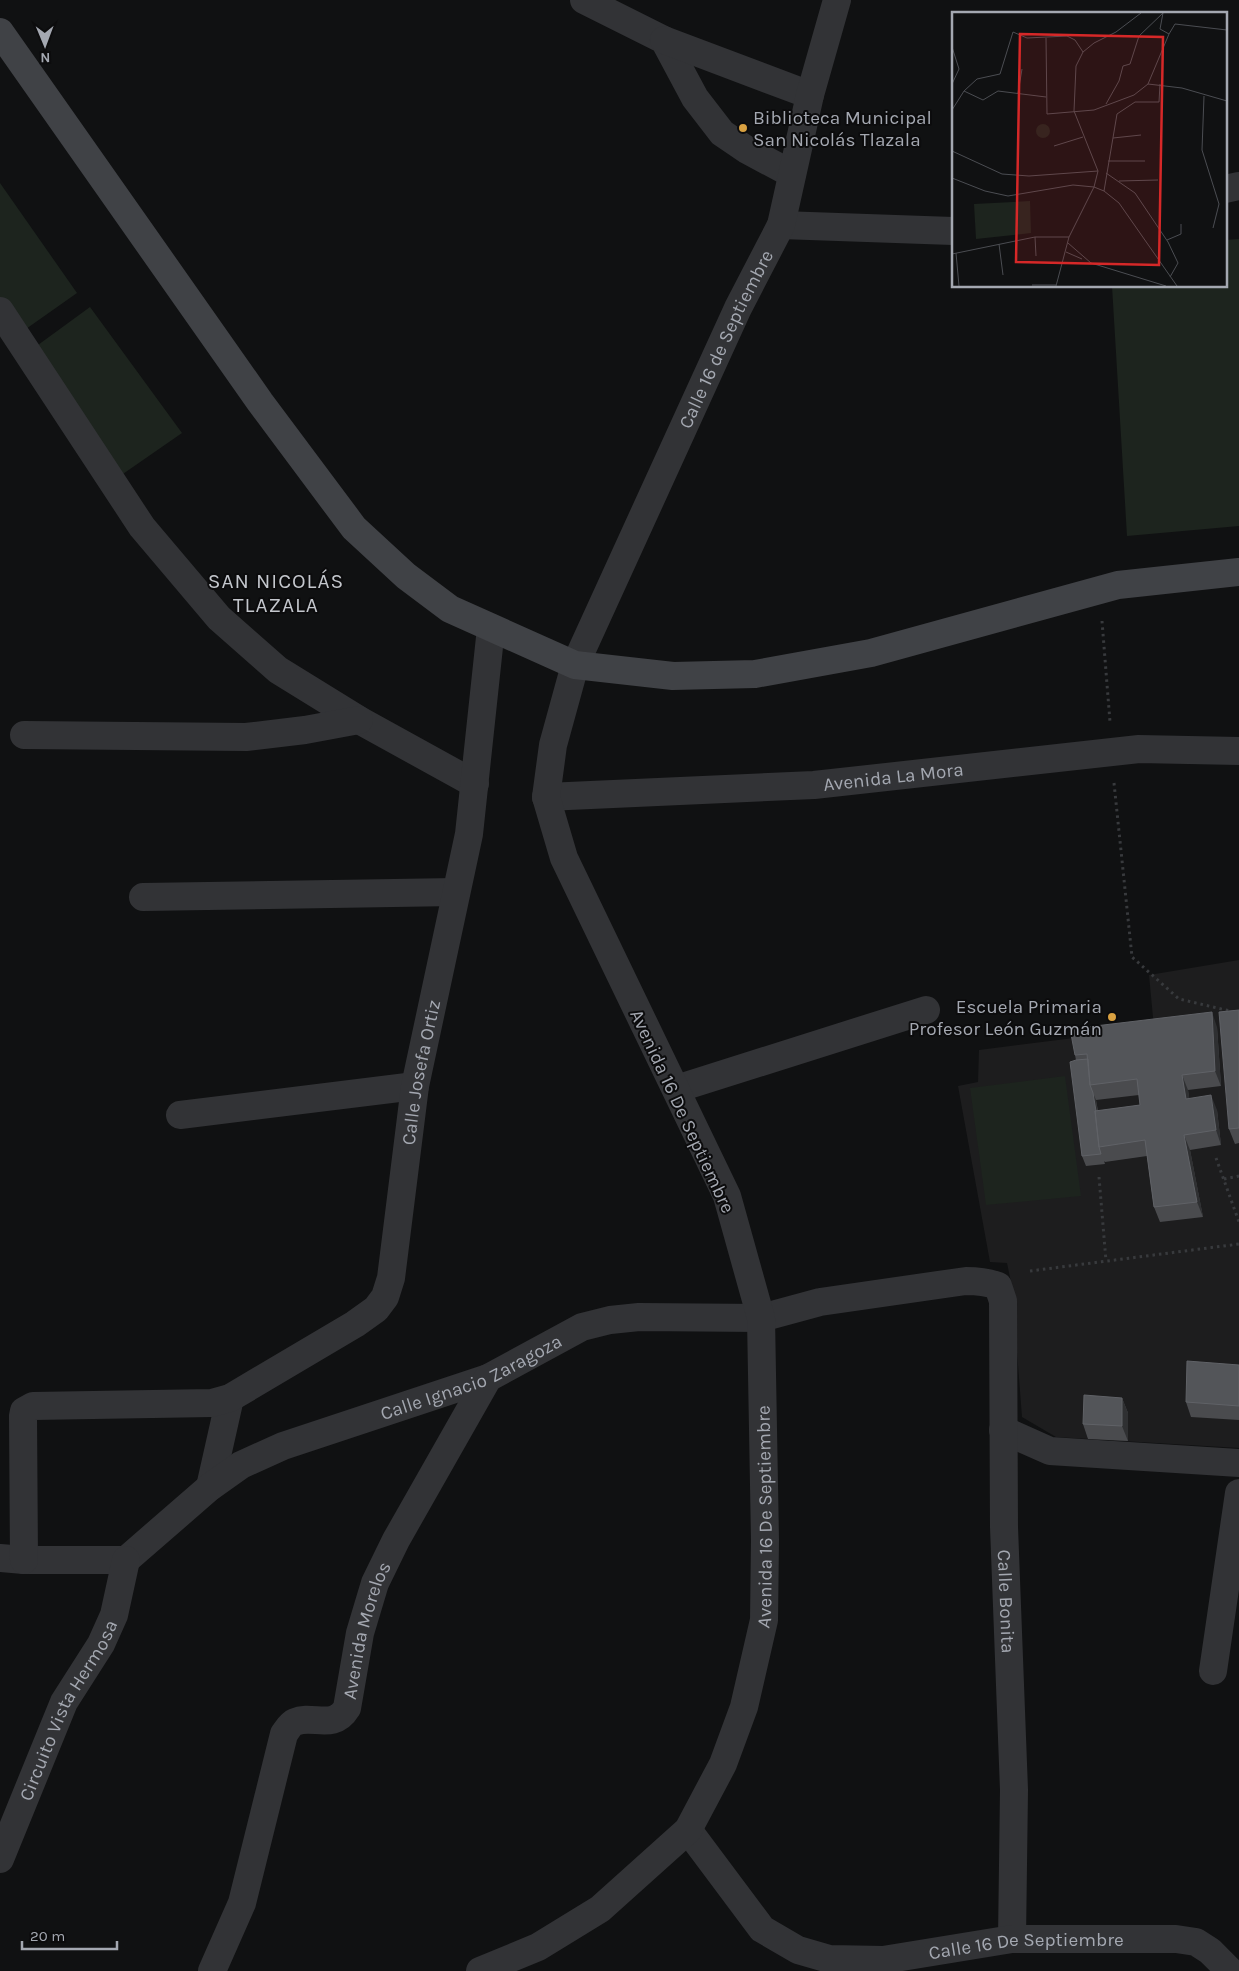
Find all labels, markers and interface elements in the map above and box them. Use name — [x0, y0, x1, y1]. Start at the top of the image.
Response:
inset map — [952, 12, 1226, 288]
north arrow — [20, 20, 70, 70]
text: N — [40, 49, 50, 66]
place label: Biblioteca Municipal San Nicolás Tlazala — [753, 107, 932, 151]
marker: Biblioteca Municipal San Nicolás Tlazala — [737, 122, 749, 134]
street label: Calle 16 de Septiembre — [675, 247, 778, 432]
district label: SAN NICOLÁS TLAZALA — [208, 569, 344, 617]
street label: Avenida La Mora — [822, 759, 965, 796]
place label: Escuela Primaria Profesor León Guzmán — [909, 996, 1102, 1040]
street label: Calle Josefa Ortiz — [398, 998, 445, 1146]
street label: Avenida 16 De Septiembre — [625, 1006, 739, 1217]
marker: Escuela Primaria Profesor León Guzmán — [1106, 1011, 1118, 1023]
street label: Calle Ignacio Zaragoza — [378, 1330, 566, 1425]
street label: Avenida 16 De Septiembre — [753, 1405, 777, 1630]
street label: Calle Bonita — [993, 1549, 1019, 1654]
street label: Avenida Morelos — [339, 1558, 396, 1701]
street label: Circuito Vista Hermosa — [15, 1617, 122, 1804]
scale bar — [22, 1918, 118, 1950]
text: 20 m — [30, 1927, 65, 1945]
street label: Calle 16 De Septiembre — [927, 1929, 1124, 1964]

